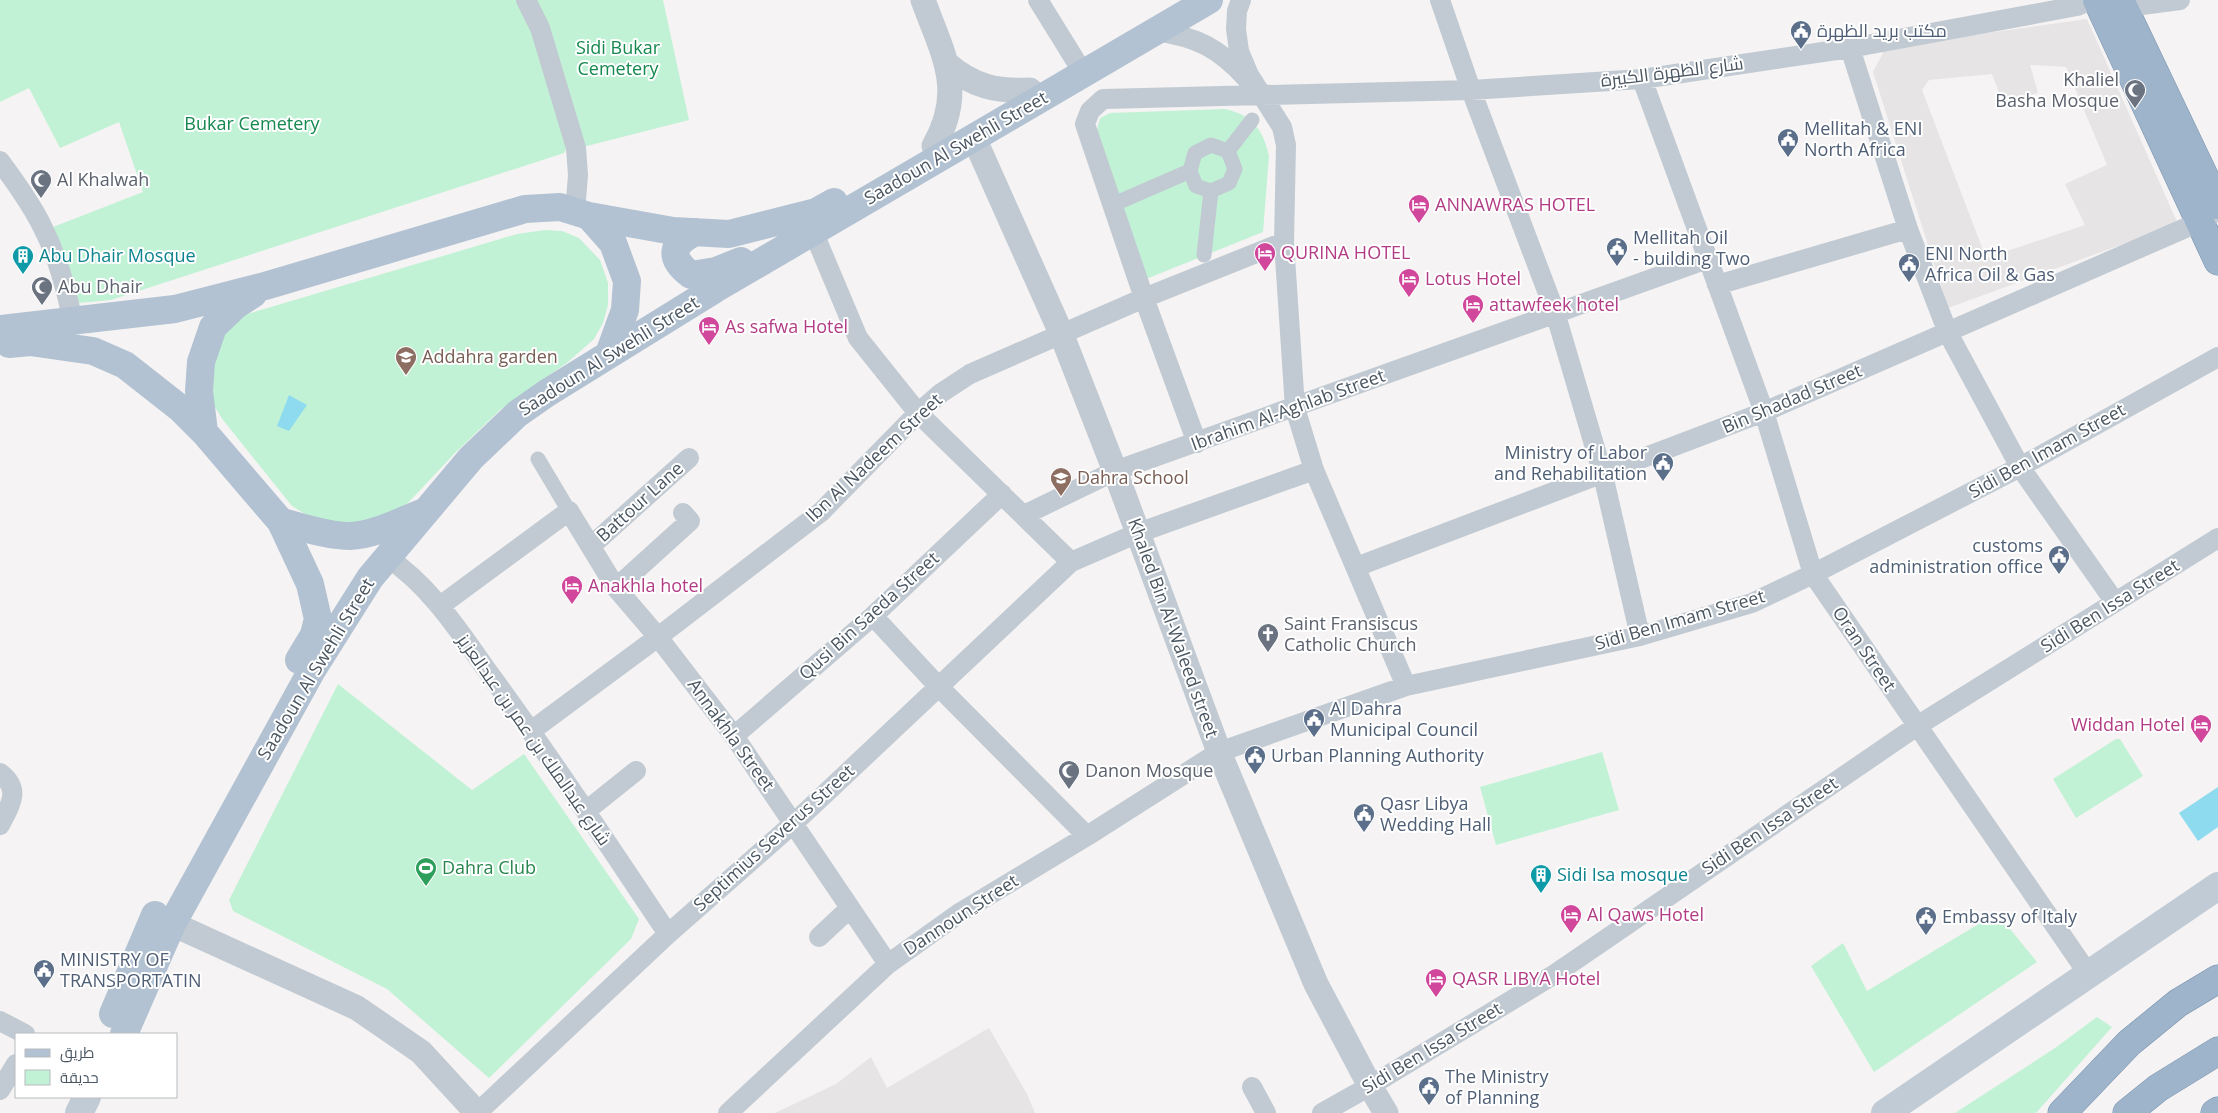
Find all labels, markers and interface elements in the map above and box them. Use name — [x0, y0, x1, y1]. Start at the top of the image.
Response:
place label: مكتب بريد الظهرة — [1817, 18, 1947, 42]
public building icon: مكتب بريد الظهرة — [1789, 19, 1813, 50]
park label: Sidi Bukar Cemetery — [576, 35, 661, 80]
street label: شارع الظهرة الكبيرة — [1599, 50, 1745, 93]
place label: Khaliel Basha Mosque — [1995, 67, 2119, 112]
mosque icon: Khaliel Basha Mosque — [2123, 78, 2147, 109]
street label: Saadoun Al Swehli Street — [859, 85, 1052, 210]
park label: Bukar Cemetery — [184, 111, 321, 135]
place label: Mellitah & ENI North Africa — [1804, 116, 1922, 161]
public building icon: Mellitah & ENI North Africa — [1776, 127, 1800, 158]
place label: Al Khalwah — [57, 167, 149, 191]
mosque icon: Al Khalwah — [29, 168, 53, 199]
place label: ANNAWRAS HOTEL — [1435, 192, 1595, 216]
hotel icon: ANNAWRAS HOTEL — [1407, 193, 1431, 224]
place label: Mellitah Oil - building Two — [1633, 225, 1750, 270]
public building icon: Mellitah Oil - building Two — [1605, 236, 1629, 267]
place label: QURINA HOTEL — [1281, 240, 1410, 264]
hotel icon: QURINA HOTEL — [1253, 241, 1277, 272]
place label: ENI North Africa Oil & Gas — [1925, 241, 2055, 286]
place label: Abu Dhair Mosque — [39, 243, 196, 267]
building icon: Abu Dhair Mosque — [11, 244, 35, 275]
public building icon: ENI North Africa Oil & Gas — [1897, 252, 1921, 283]
place label: Lotus Hotel — [1425, 266, 1521, 290]
hotel icon: Lotus Hotel — [1397, 267, 1421, 298]
place label: Abu Dhair — [58, 274, 143, 298]
mosque icon: Abu Dhair — [30, 275, 54, 306]
street label: Saadoun Al Swehli Street — [514, 290, 703, 420]
place label: attawfeek hotel — [1489, 292, 1619, 316]
hotel icon: attawfeek hotel — [1461, 293, 1485, 324]
place label: As safwa Hotel — [725, 314, 848, 338]
hotel icon: As safwa Hotel — [697, 315, 721, 346]
place label: Addahra garden — [422, 344, 558, 368]
school or university icon: Addahra garden — [394, 345, 418, 376]
street label: Bin Shadad Street — [1718, 358, 1865, 438]
street label: Ibrahim Al-Aghlab Street — [1187, 363, 1388, 455]
street label: Ibn Al Nadeem Street — [800, 388, 947, 527]
street label: Sidi Ben Imam Street — [1964, 397, 2129, 503]
place label: Ministry of Labor and Rehabilitation — [1494, 440, 1648, 485]
public building icon: Ministry of Labor and Rehabilitation — [1651, 451, 1675, 482]
street label: Battour Lane — [591, 456, 688, 547]
place label: Dahra School — [1077, 465, 1189, 489]
school or university icon: Dahra School — [1049, 466, 1073, 497]
street label: Khaled Bin Al-Waleed street — [1123, 515, 1225, 741]
place label: customs administration office — [1869, 533, 2043, 578]
public building icon: customs administration office — [2047, 544, 2071, 575]
street label: Qusi Bin Saeda Street — [793, 546, 943, 685]
street label: Sidi Ben Issa Street — [2036, 553, 2183, 658]
street label: Saadoun Al Swehli Street — [251, 573, 379, 764]
place label: Anakhla hotel — [588, 573, 703, 597]
hotel icon: Anakhla hotel — [560, 574, 584, 605]
street label: Sidi Ben Imam Street — [1592, 583, 1767, 655]
street label: Oran Street — [1828, 601, 1902, 696]
place label: Saint Fransiscus Catholic Church — [1284, 611, 1418, 656]
church icon: Saint Fransiscus Catholic Church — [1256, 622, 1280, 653]
street label: شارع عبدالملك بن عمر بن عبدالعزيز — [451, 628, 617, 850]
street label: Annakhla Street — [683, 673, 781, 795]
place label: Al Dahra Municipal Council — [1330, 696, 1478, 741]
public building icon: Al Dahra Municipal Council — [1302, 707, 1326, 738]
place label: Widdan Hotel — [2071, 712, 2185, 736]
hotel icon: Widdan Hotel — [2189, 713, 2213, 744]
place label: Urban Planning Authority — [1271, 743, 1485, 767]
public building icon: Urban Planning Authority — [1243, 744, 1267, 775]
place label: Danon Mosque — [1085, 758, 1213, 782]
street label: Septimius Severus Street — [688, 759, 859, 916]
mosque icon: Danon Mosque — [1057, 759, 1081, 790]
street label: Sidi Ben Issa Street — [1697, 771, 1842, 880]
place label: Qasr Libya Wedding Hall — [1380, 791, 1491, 836]
public building icon: Qasr Libya Wedding Hall — [1352, 802, 1376, 833]
place label: Dahra Club — [442, 855, 536, 879]
sports icon: Dahra Club — [414, 856, 438, 887]
place label: Sidi Isa mosque — [1557, 862, 1688, 886]
building icon: Sidi Isa mosque — [1529, 863, 1553, 894]
street label: Dannoun ٍStreet — [898, 868, 1022, 960]
place label: Al Qaws Hotel — [1587, 902, 1704, 926]
hotel icon: Al Qaws Hotel — [1559, 903, 1583, 934]
place label: Embassy of Italy — [1942, 904, 2078, 928]
public building icon: Embassy of Italy — [1914, 905, 1938, 936]
place label: MINISTRY OF TRANSPORTATIN — [60, 947, 202, 992]
public building icon: MINISTRY OF TRANSPORTATIN — [32, 958, 56, 989]
place label: QASR LIBYA Hotel — [1452, 966, 1600, 990]
hotel icon: QASR LIBYA Hotel — [1424, 967, 1448, 998]
street label: Sidi Ben Issa Street — [1357, 996, 1506, 1098]
legend — [15, 1033, 178, 1098]
text: طريق — [60, 1042, 94, 1063]
place label: The Ministry of Planning — [1445, 1064, 1549, 1109]
text: حديقة — [60, 1067, 99, 1087]
public building icon: The Ministry of Planning — [1417, 1075, 1441, 1106]

